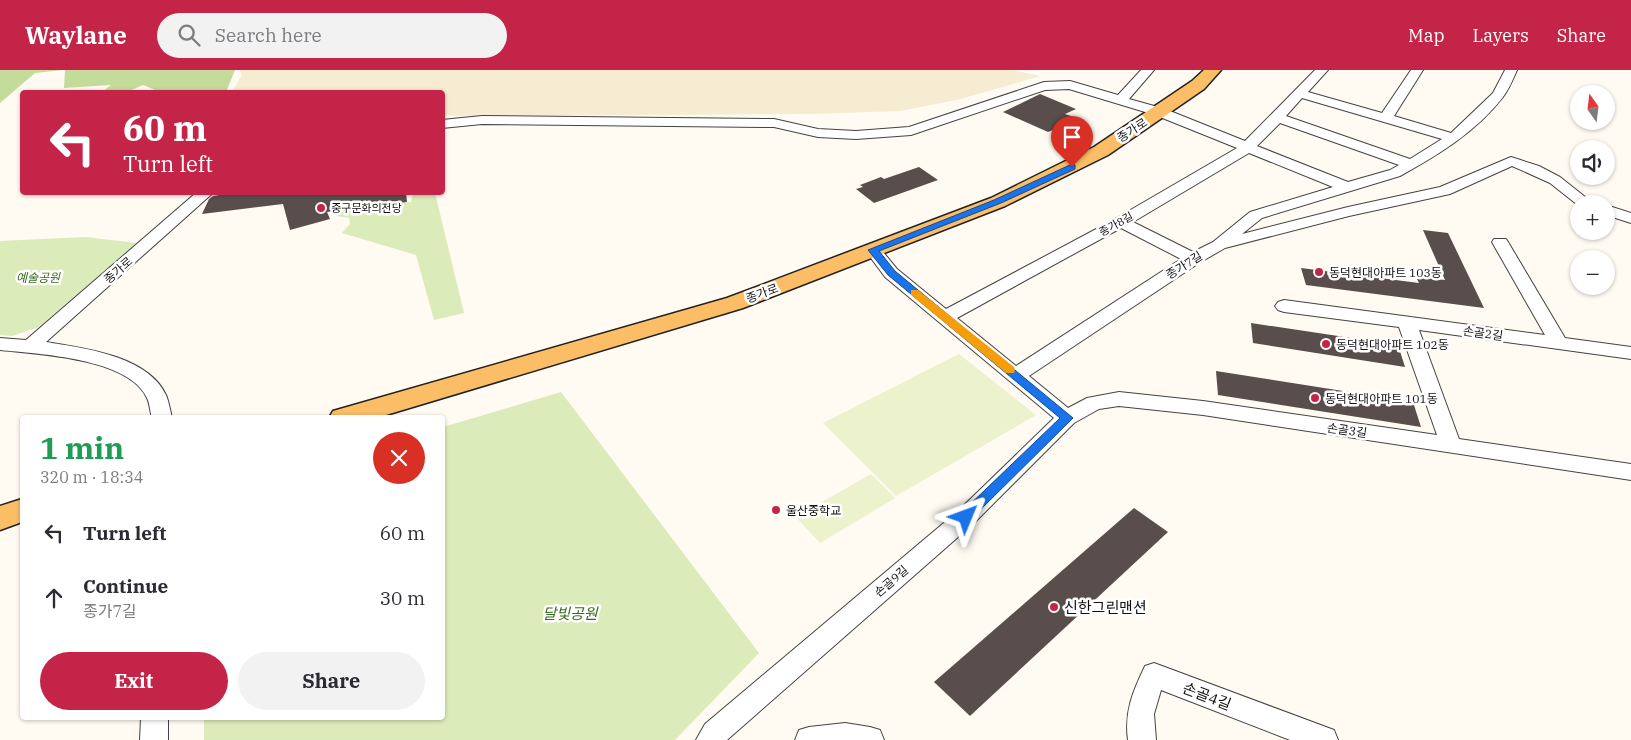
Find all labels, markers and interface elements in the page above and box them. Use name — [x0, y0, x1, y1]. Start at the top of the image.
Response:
search box — [157, 13, 507, 58]
text: Waylane — [25, 19, 127, 51]
icon: search — [175, 21, 203, 49]
text: Search here — [215, 23, 322, 47]
text: Map — [1408, 24, 1445, 47]
text: Layers — [1473, 24, 1529, 47]
text: Share — [1557, 24, 1606, 47]
north arrow — [1570, 85, 1615, 130]
map controls — [1570, 85, 1615, 295]
text: 60 m — [123, 105, 207, 151]
icon: left — [40, 110, 105, 175]
street label: 종가로 — [1114, 115, 1150, 145]
pin — [1051, 116, 1093, 167]
icon: arrive — [1058, 123, 1086, 151]
button: sound — [1570, 140, 1615, 185]
text: Turn left — [123, 149, 213, 178]
button: + — [1570, 195, 1615, 240]
place label: 중구문화의전당 — [331, 201, 402, 215]
marker: 중구문화의전당 — [315, 202, 327, 214]
street label: 종가8길 — [1096, 209, 1136, 239]
street label: 종가7길 — [1163, 248, 1205, 282]
button: − — [1570, 250, 1615, 295]
street label: 종가로 — [101, 253, 135, 287]
place label: 동덕현대아파트 103동 — [1329, 265, 1442, 280]
marker: 동덕현대아파트 103동 — [1313, 266, 1325, 278]
park label: 예술공원 — [16, 270, 61, 285]
street label: 종가로 — [744, 280, 780, 306]
street label: 손골2길 — [1462, 323, 1504, 343]
place label: 동덕현대아파트 102동 — [1336, 337, 1449, 352]
marker: 동덕현대아파트 102동 — [1320, 338, 1332, 350]
place label: 동덕현대아파트 101동 — [1325, 391, 1438, 406]
marker: 동덕현대아파트 101동 — [1309, 392, 1321, 404]
street label: 손골3길 — [1326, 420, 1368, 440]
text: 1 min — [40, 428, 124, 467]
button: close — [373, 432, 425, 484]
text: 320 m · 18:34 — [40, 467, 143, 487]
position arrow — [939, 490, 991, 542]
place label: 울산중학교 — [786, 503, 841, 518]
marker: 울산중학교 — [770, 504, 782, 516]
icon: left — [40, 519, 68, 547]
text: Turn left — [83, 521, 166, 545]
text: 60 m — [380, 521, 425, 545]
street label: 손골9길 — [871, 562, 911, 600]
text: Continue — [83, 574, 168, 598]
icon: ahead — [40, 584, 68, 612]
text: 30 m — [380, 586, 425, 610]
place label: 신한그린맨션 — [1064, 598, 1147, 617]
text: 종가7길 — [83, 601, 137, 621]
marker: 신한그린맨션 — [1048, 601, 1060, 613]
park label: 달빛공원 — [542, 604, 599, 623]
button: Exit — [40, 652, 228, 710]
button: Share — [238, 652, 425, 710]
street label: 손골4길 — [1180, 678, 1234, 714]

